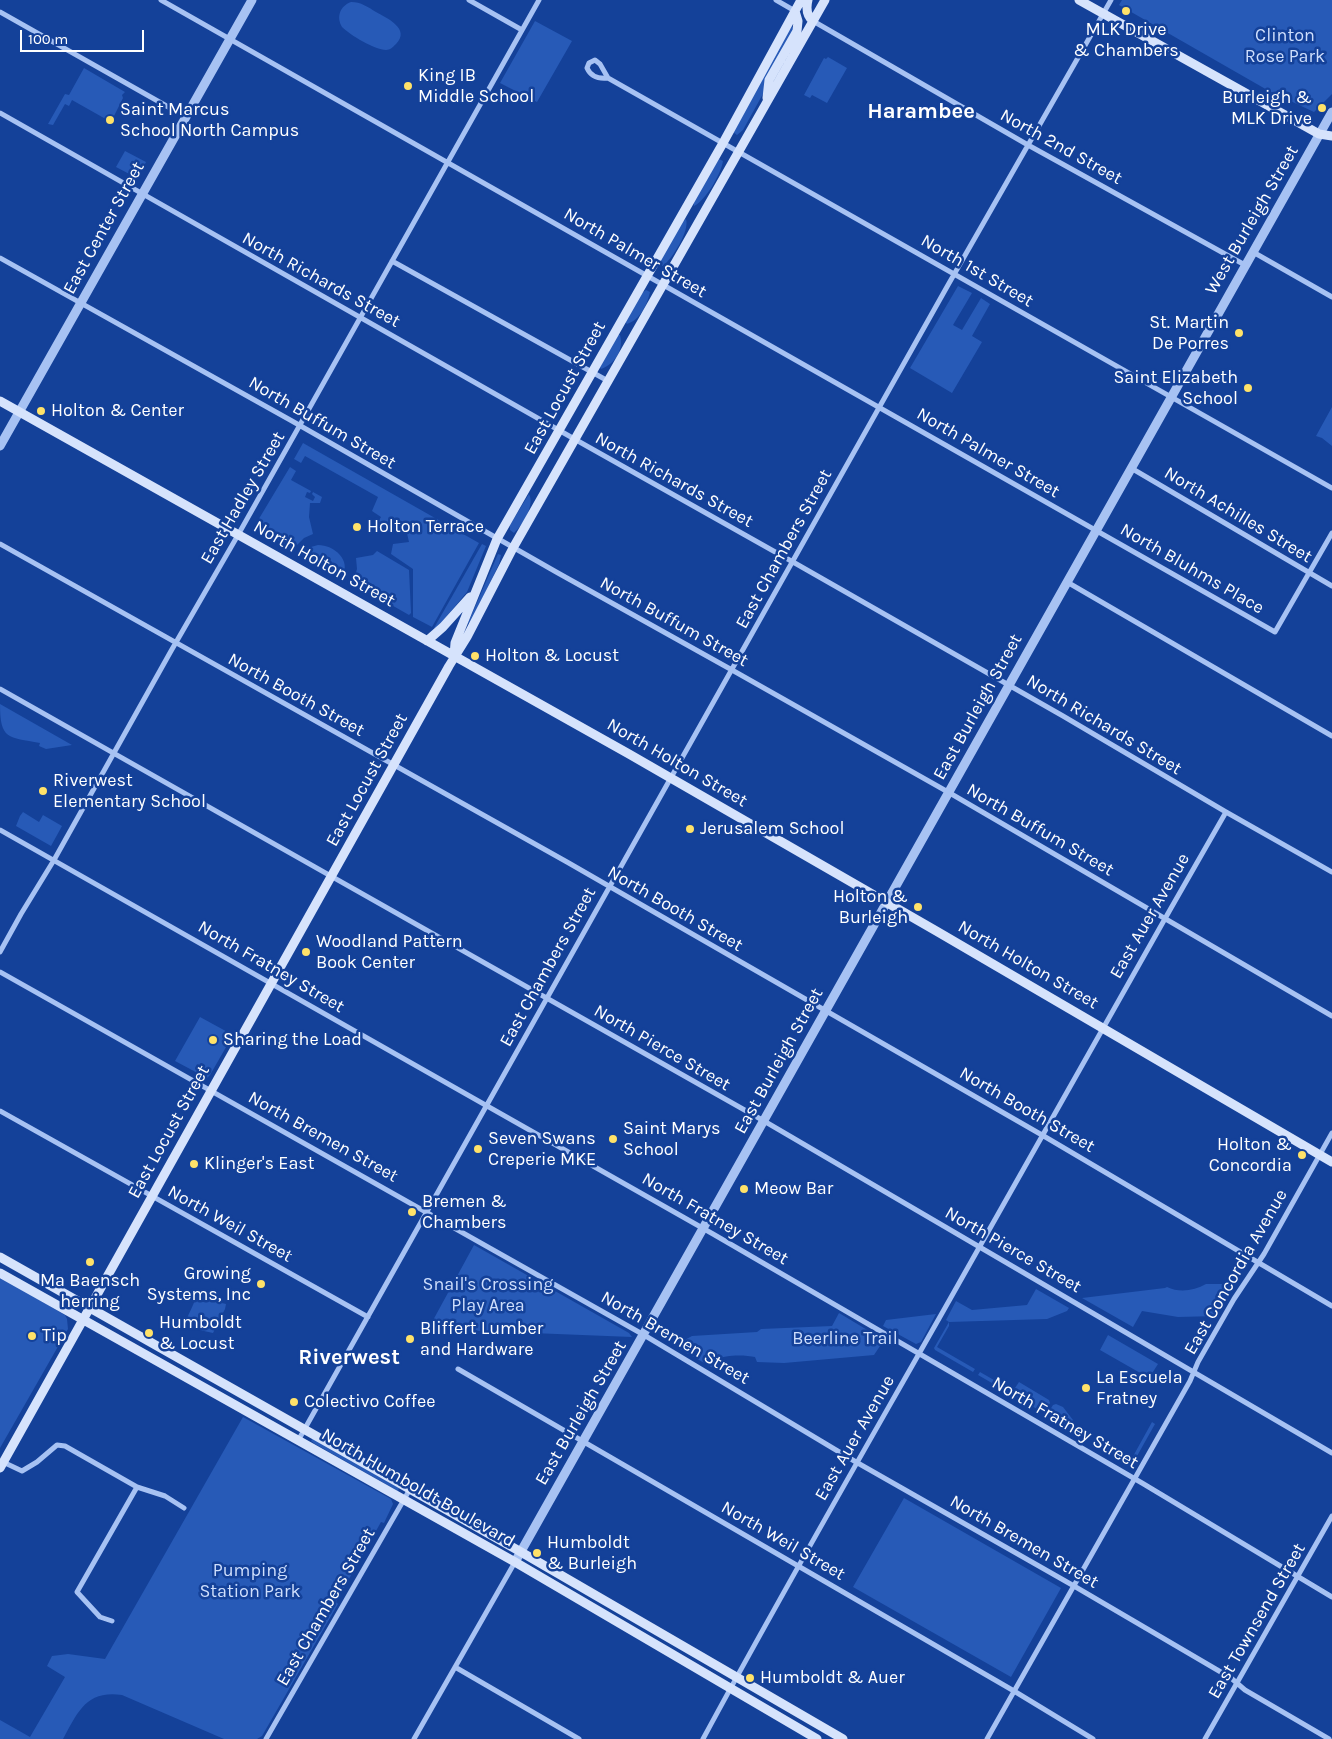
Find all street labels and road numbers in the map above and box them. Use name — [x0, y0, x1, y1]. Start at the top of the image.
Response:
street label: North 2nd Street — [996, 105, 1126, 189]
street label: West Burleigh Street — [1201, 142, 1303, 298]
street label: East Center Street — [59, 158, 149, 298]
street label: North Palmer Street — [560, 203, 710, 303]
street label: North Richards Street — [238, 228, 404, 332]
street label: North 1st Street — [917, 230, 1037, 312]
street label: East Locust Street — [519, 318, 611, 458]
street label: North Buffum Street — [245, 372, 399, 474]
street label: North Palmer Street — [913, 403, 1063, 503]
street label: East Hadley Street — [196, 428, 290, 568]
street label: North Richards Street — [591, 428, 757, 532]
street label: North Achilles Street — [1160, 462, 1316, 568]
street label: East Chambers Street — [731, 466, 837, 632]
street label: North Holton Street — [249, 516, 399, 612]
street label: North Bluhms Place — [1116, 519, 1268, 619]
street label: North Buffum Street — [596, 572, 752, 672]
street label: East Burleigh Street — [929, 630, 1027, 784]
street label: North Booth Street — [224, 649, 368, 741]
street label: North Richards Street — [1022, 670, 1186, 780]
street label: East Locust Street — [321, 710, 413, 850]
street label: North Holton Street — [603, 714, 751, 812]
street label: North Buffum Street — [963, 779, 1117, 881]
street label: East Auer Avenue — [1105, 850, 1195, 982]
street label: North Booth Street — [603, 861, 747, 957]
street label: East Chambers Street — [495, 884, 601, 1050]
street label: North Fratney Street — [194, 916, 348, 1018]
street label: North Holton Street — [954, 916, 1102, 1014]
street label: East Burleigh Street — [730, 984, 828, 1138]
street label: North Pierce Street — [590, 1000, 734, 1096]
street label: East Locust Street — [123, 1062, 215, 1202]
street label: North Booth Street — [955, 1062, 1099, 1158]
street label: North Bremen Street — [244, 1087, 402, 1187]
street label: North Fratney Street — [638, 1168, 792, 1270]
street label: North Weil Street — [164, 1181, 296, 1267]
street label: East Concordia Avenue — [1180, 1185, 1292, 1359]
street label: North Pierce Street — [941, 1202, 1085, 1298]
street label: North Bremen Street — [597, 1287, 753, 1389]
street label: East Burleigh Street — [531, 1337, 631, 1489]
street label: East Auer Avenue — [810, 1372, 900, 1504]
street label: North Fratney Street — [988, 1372, 1142, 1474]
street label: North Humboldt Boulevard — [317, 1424, 519, 1552]
street label: North Bremen Street — [946, 1491, 1102, 1593]
street label: North Weil Street — [717, 1497, 849, 1585]
street label: East Chambers Street — [272, 1524, 380, 1690]
street label: East Townsend Street — [1204, 1539, 1310, 1703]

